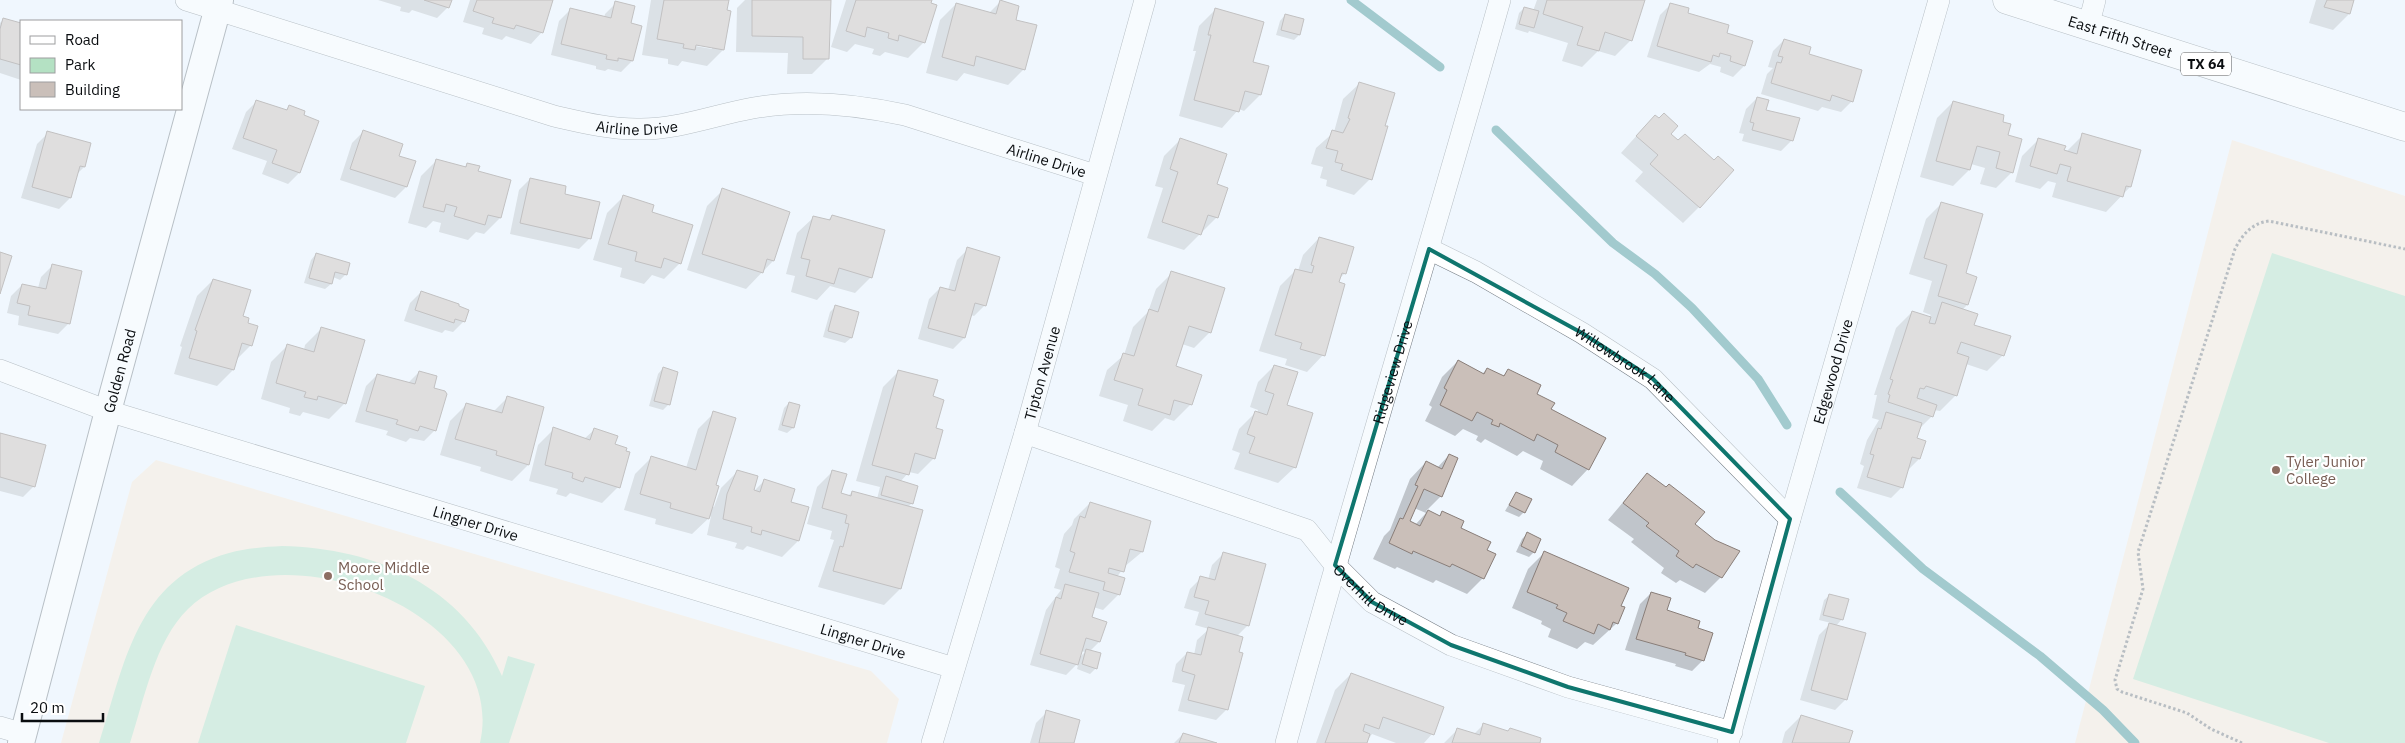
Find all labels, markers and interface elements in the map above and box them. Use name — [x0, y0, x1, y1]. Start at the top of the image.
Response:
street label: East Fifth Street — [2066, 11, 2175, 62]
legend — [20, 20, 182, 110]
text: Road — [65, 30, 100, 49]
road number: TX 64 — [2181, 52, 2231, 76]
text: Park — [65, 55, 95, 74]
text: Building — [65, 80, 120, 99]
street label: Airline Drive — [595, 116, 679, 139]
street label: Airline Drive — [1005, 138, 1089, 181]
street label: Edgewood Drive — [1808, 317, 1857, 426]
street label: Ridgeview Drive — [1368, 318, 1416, 426]
street label: Willowbrook Lane — [1571, 321, 1680, 406]
street label: Tipton Avenue — [1020, 324, 1064, 422]
street label: Golden Road — [98, 326, 140, 415]
place label: Tyler Junior College — [2286, 452, 2366, 488]
marker: Tyler Junior College — [2270, 464, 2282, 476]
street label: Lingner Drive — [431, 501, 521, 545]
place label: Moore Middle School — [338, 558, 430, 594]
street label: Overhill Drive — [1329, 559, 1412, 629]
marker: Moore Middle School — [322, 570, 334, 582]
street label: Lingner Drive — [818, 619, 908, 662]
scale bar — [22, 690, 104, 722]
text: 20 m — [30, 698, 65, 717]

